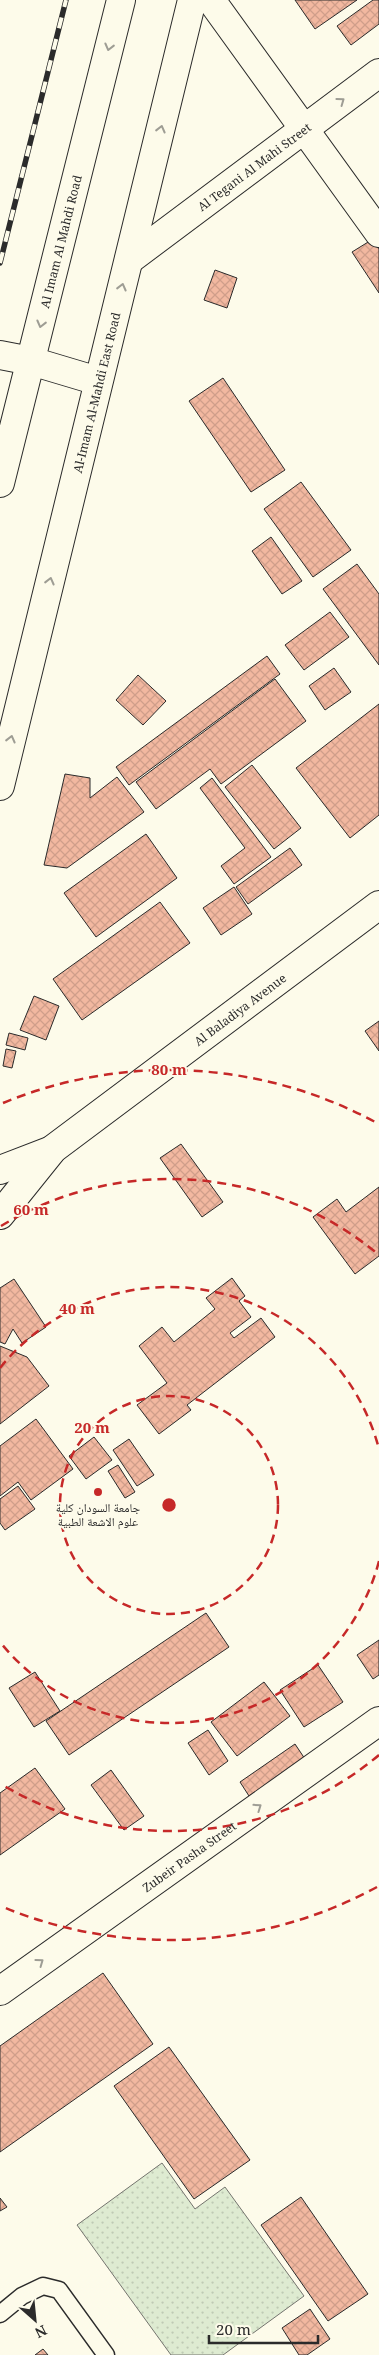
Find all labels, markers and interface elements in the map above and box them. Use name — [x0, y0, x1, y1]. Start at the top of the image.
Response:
one-way arrow — [104, 43, 115, 52]
one-way arrow — [335, 98, 345, 107]
street label: Al Tegani Al Mahi Street — [194, 118, 314, 215]
one-way arrow — [155, 125, 166, 134]
street label: Al Imam Al Mahdi Road — [36, 173, 86, 310]
one-way arrow — [116, 283, 127, 292]
street label: Al-Imam Al-Mahdi East Road — [68, 310, 124, 475]
one-way arrow — [36, 320, 47, 328]
one-way arrow — [44, 576, 55, 585]
one-way arrow — [6, 735, 16, 743]
street label: Al Baladiya Avenue — [190, 969, 289, 1049]
text: 80 m — [151, 1059, 187, 1079]
text: 60 m — [13, 1199, 49, 1219]
text: 40 m — [59, 1298, 95, 1318]
text: 20 m — [74, 1417, 110, 1437]
marker: جامعة السودان كلية علوم الاشعة الطبية — [92, 1486, 104, 1498]
centre of rings — [160, 1496, 178, 1514]
place label: جامعة السودان كلية علوم الاشعة الطبية — [56, 1499, 140, 1530]
one-way arrow — [252, 1804, 261, 1813]
street label: Zubeir Pasha Street — [139, 1817, 239, 1896]
one-way arrow — [34, 1960, 43, 1968]
north arrow — [10, 2295, 60, 2345]
scale bar — [209, 2312, 318, 2344]
text: 20 m — [216, 2319, 251, 2339]
text: N — [32, 2321, 50, 2343]

